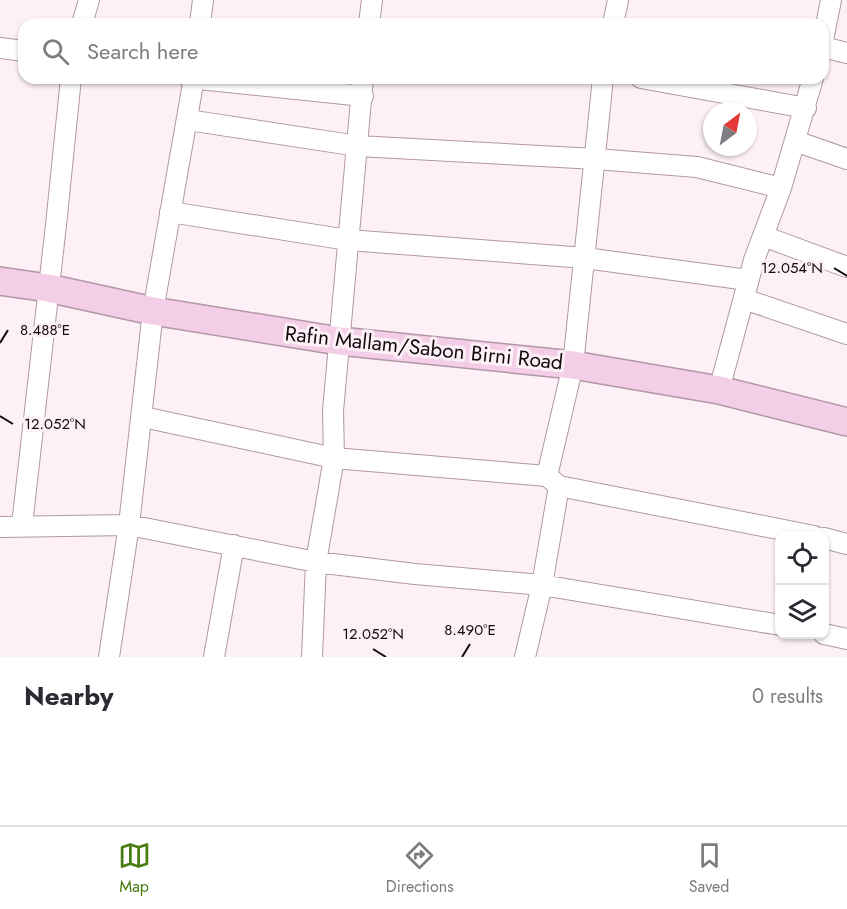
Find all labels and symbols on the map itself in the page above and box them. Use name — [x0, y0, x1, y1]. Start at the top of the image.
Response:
north arrow — [703, 102, 757, 156]
text: 12.054°N — [761, 257, 823, 279]
street label: Rafin Mallam/Sabon Birni Road — [283, 318, 565, 378]
text: 8.488°E — [20, 319, 70, 341]
text: 12.052°N — [24, 413, 86, 435]
text: 8.490°E — [444, 619, 496, 641]
text: 12.052°N — [342, 623, 404, 645]

